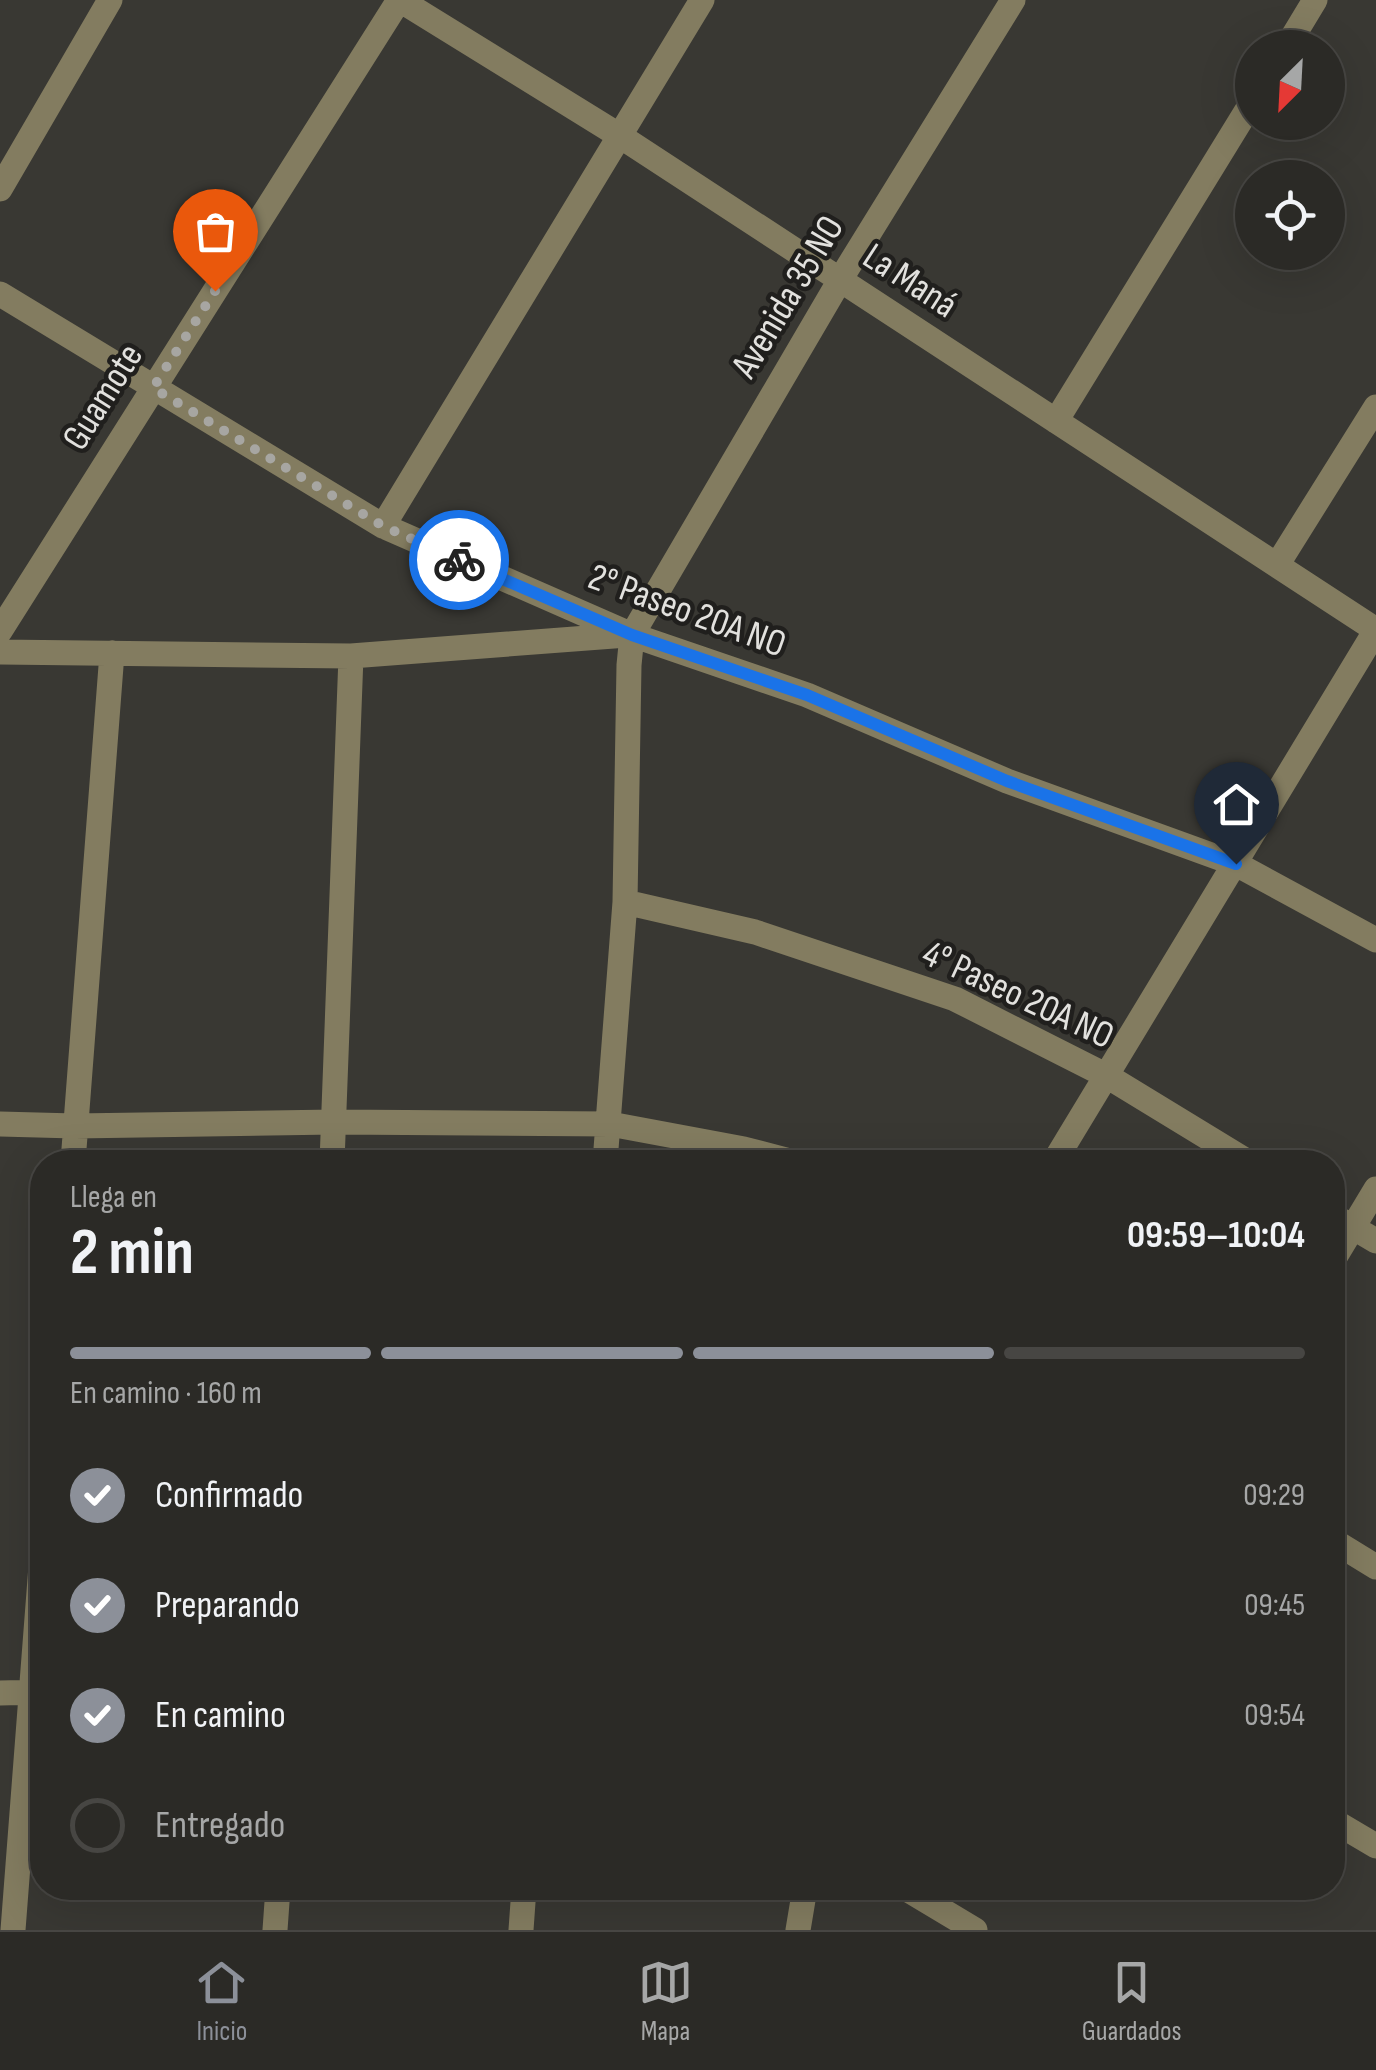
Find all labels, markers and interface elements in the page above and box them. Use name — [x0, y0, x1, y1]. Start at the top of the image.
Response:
north arrow — [1235, 30, 1345, 140]
map controls — [1235, 30, 1345, 270]
button: locate — [1235, 160, 1345, 270]
pin — [173, 189, 258, 292]
icon: bag — [188, 204, 243, 259]
street label: Avenida 35 NO — [722, 208, 854, 387]
street label: La Maná — [855, 234, 965, 328]
street label: Guamote — [53, 336, 153, 458]
courier — [409, 510, 509, 610]
icon: bike — [432, 533, 487, 588]
street label: 2° Paseo 20A NO — [582, 555, 792, 667]
pin — [1194, 762, 1279, 865]
icon: home — [1209, 777, 1264, 832]
street label: 4° Paseo 20A NO — [915, 931, 1121, 1059]
text: Llega en — [70, 1178, 157, 1217]
text: 09:59–10:04 — [1127, 1213, 1305, 1258]
text: 2 min — [70, 1215, 194, 1293]
text: En camino · 160 m — [70, 1374, 262, 1413]
icon: check — [70, 1468, 125, 1523]
text: Confirmado — [155, 1473, 303, 1518]
text: 09:29 — [1243, 1476, 1305, 1515]
icon: check — [70, 1578, 125, 1633]
text: Preparando — [155, 1583, 300, 1628]
text: 09:45 — [1244, 1586, 1305, 1625]
icon: check — [70, 1688, 125, 1743]
text: En camino — [155, 1693, 286, 1738]
text: 09:54 — [1244, 1696, 1305, 1735]
text: Entregado — [155, 1803, 285, 1848]
tab: Inicio — [194, 1955, 249, 2048]
tab: Mapa — [638, 1955, 693, 2048]
tab: Guardados — [1082, 1955, 1182, 2048]

